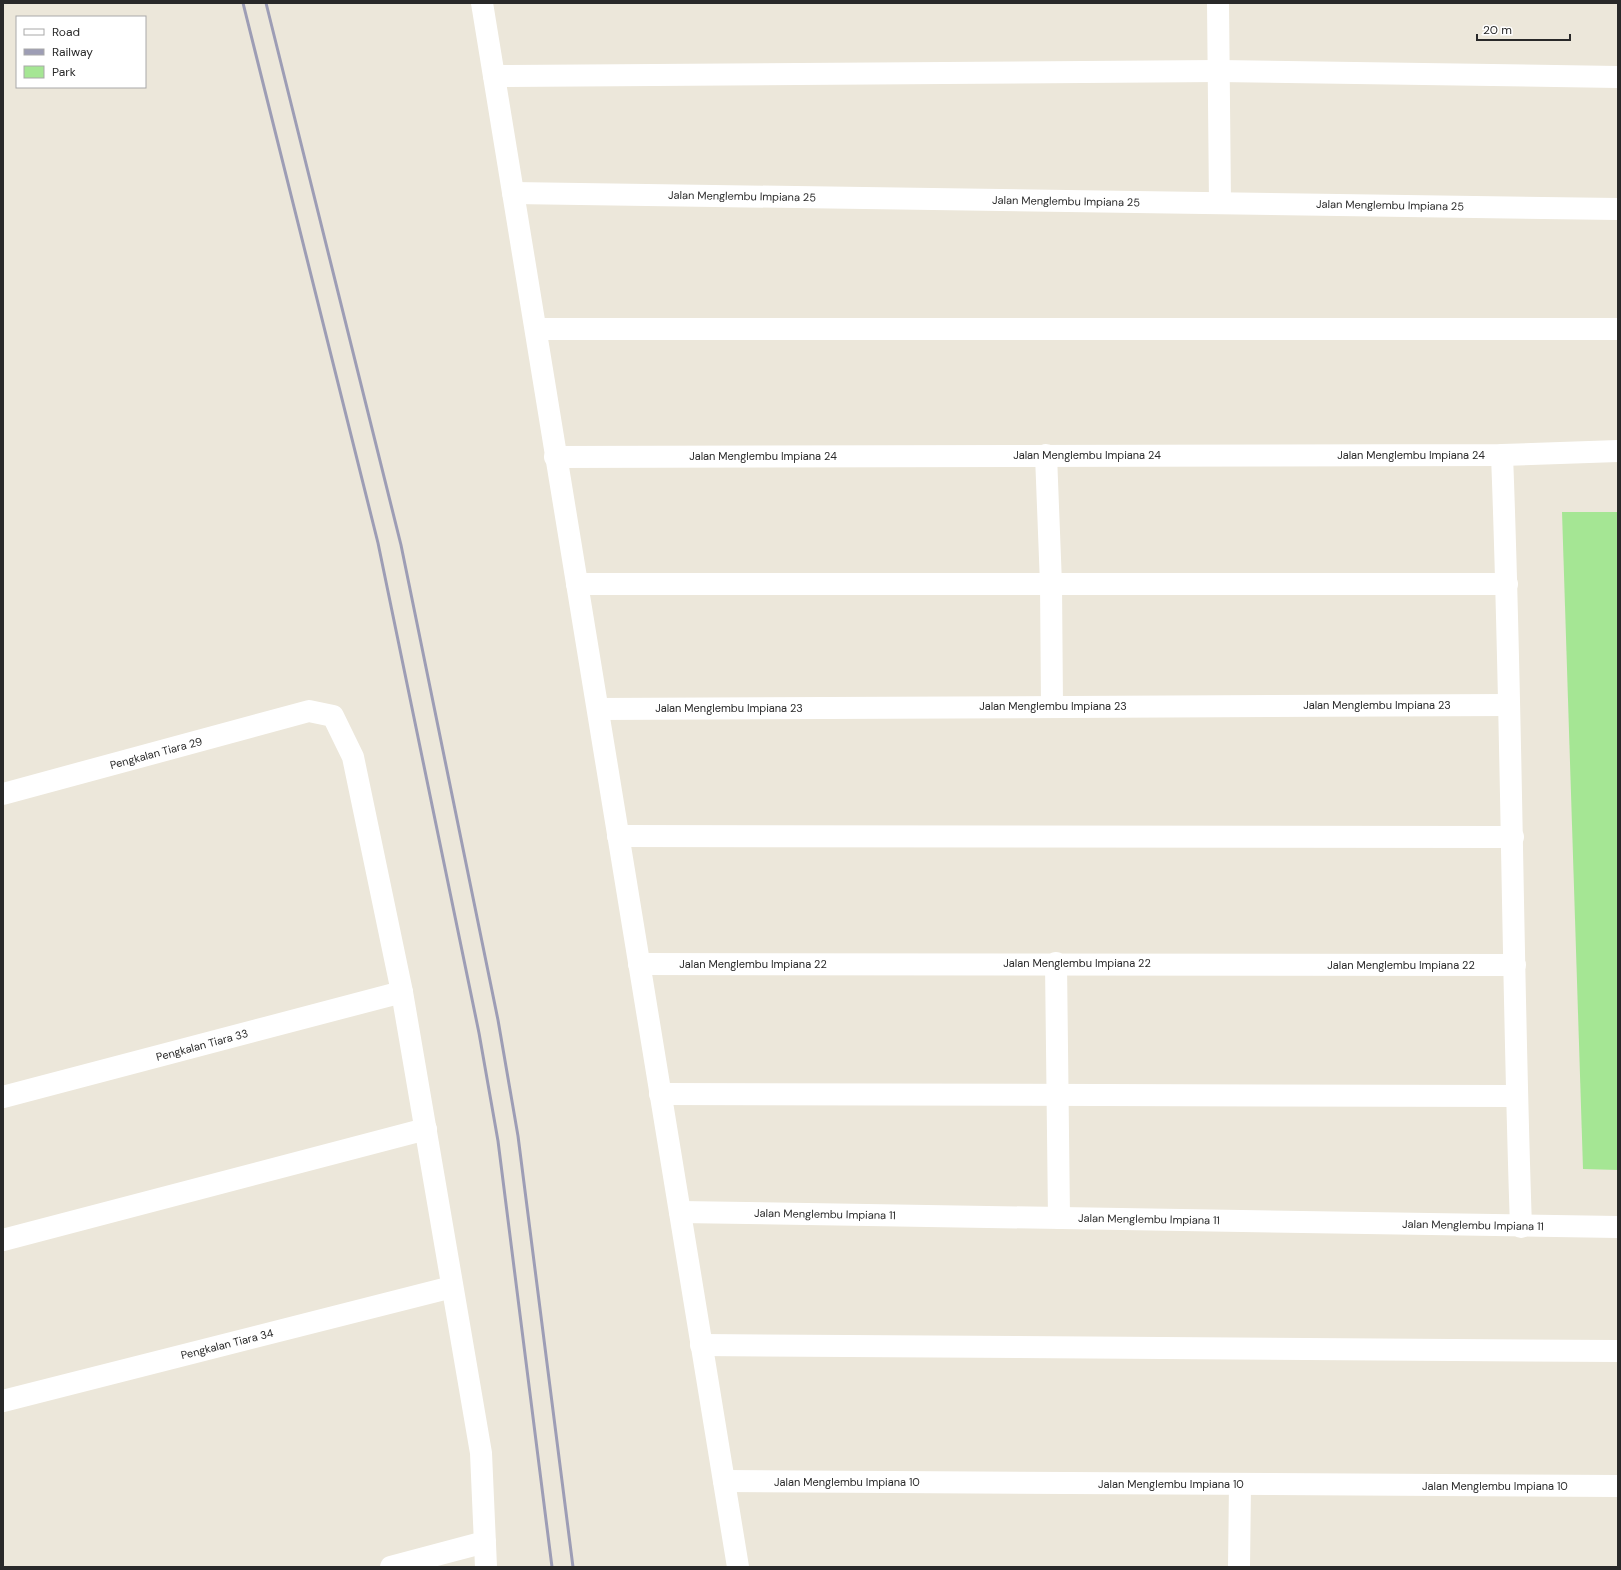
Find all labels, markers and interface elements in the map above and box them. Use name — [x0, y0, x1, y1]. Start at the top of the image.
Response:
legend — [16, 16, 146, 88]
scale bar — [1477, 16, 1570, 42]
text: 20 m — [1483, 22, 1512, 38]
text: Road — [52, 24, 80, 40]
text: Railway — [52, 44, 93, 60]
text: Park — [52, 64, 76, 80]
street label: Jalan Menglembu Impiana 25 — [668, 188, 816, 204]
street label: Jalan Menglembu Impiana 25 — [992, 193, 1140, 209]
street label: Jalan Menglembu Impiana 25 — [1316, 197, 1464, 213]
street label: Jalan Menglembu Impiana 24 — [1013, 448, 1161, 462]
street label: Jalan Menglembu Impiana 24 — [1337, 448, 1485, 462]
street label: Jalan Menglembu Impiana 24 — [689, 449, 837, 463]
street label: Jalan Menglembu Impiana 23 — [1303, 698, 1451, 712]
street label: Jalan Menglembu Impiana 23 — [979, 699, 1127, 713]
street label: Jalan Menglembu Impiana 23 — [655, 701, 803, 715]
street label: Pengkalan Tiara 29 — [108, 734, 204, 772]
street label: Jalan Menglembu Impiana 22 — [1003, 956, 1151, 970]
street label: Jalan Menglembu Impiana 22 — [679, 957, 827, 971]
street label: Jalan Menglembu Impiana 22 — [1327, 958, 1475, 972]
street label: Pengkalan Tiara 33 — [154, 1026, 250, 1064]
street label: Jalan Menglembu Impiana 11 — [754, 1206, 896, 1222]
street label: Jalan Menglembu Impiana 11 — [1078, 1211, 1220, 1227]
street label: Jalan Menglembu Impiana 11 — [1402, 1217, 1544, 1233]
street label: Pengkalan Tiara 34 — [179, 1326, 275, 1362]
street label: Jalan Menglembu Impiana 10 — [774, 1475, 920, 1489]
street label: Jalan Menglembu Impiana 10 — [1098, 1477, 1244, 1491]
street label: Jalan Menglembu Impiana 10 — [1422, 1479, 1568, 1493]

